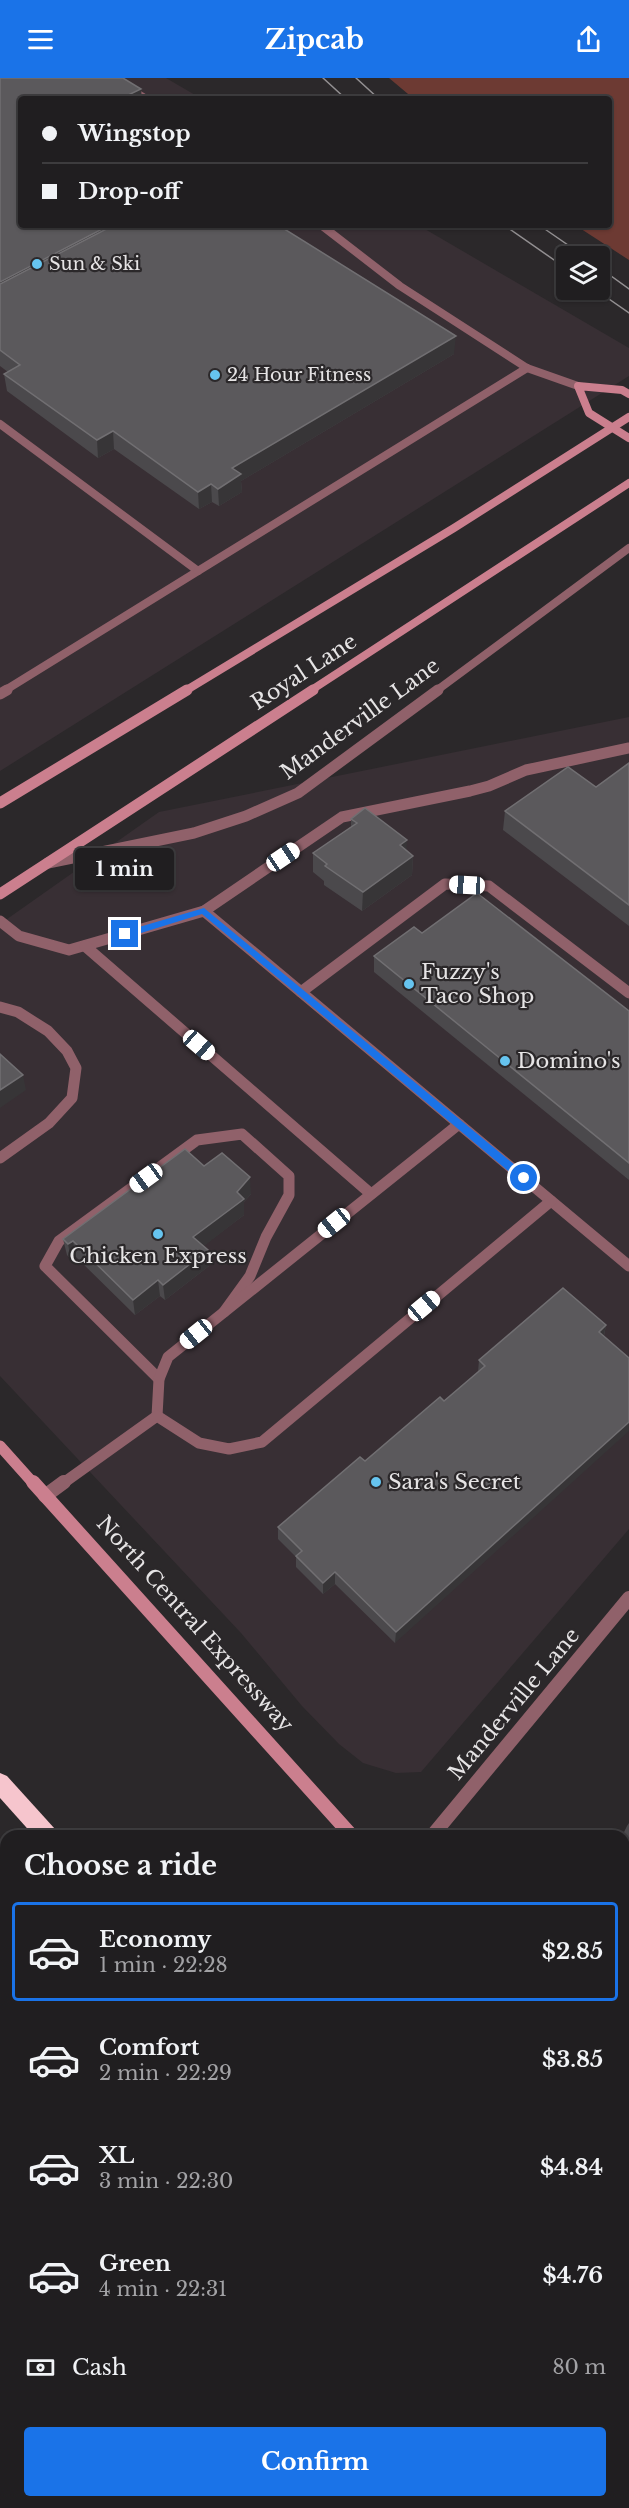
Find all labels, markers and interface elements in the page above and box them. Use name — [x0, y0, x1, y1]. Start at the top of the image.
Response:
icon: menu — [24, 23, 57, 56]
text: Zipcab — [265, 23, 364, 56]
icon: share — [572, 23, 605, 56]
text: Wingstop — [78, 120, 191, 147]
text: Drop-off — [78, 178, 180, 205]
map controls — [556, 246, 610, 300]
button: layers — [556, 246, 610, 300]
place label: Sun & Ski — [49, 253, 140, 275]
marker: Sun & Ski — [30, 257, 44, 271]
place label: 24 Hour Fitness — [227, 364, 371, 386]
marker: 24 Hour Fitness — [208, 368, 222, 382]
street label: Royal Lane — [246, 628, 362, 716]
street label: Manderville Lane — [275, 653, 445, 785]
car — [263, 839, 303, 875]
callout: 1 min — [76, 847, 174, 889]
text: 1 min — [96, 857, 153, 881]
car — [449, 875, 485, 895]
route end — [111, 920, 138, 947]
place label: Fuzzy's Taco Shop — [421, 959, 534, 1009]
marker: Fuzzy's Taco Shop — [402, 977, 416, 991]
car — [180, 1026, 218, 1064]
place label: Domino's — [517, 1048, 621, 1074]
marker: Domino's — [498, 1054, 512, 1068]
car — [126, 1160, 166, 1196]
route start — [510, 1164, 537, 1191]
car — [314, 1205, 354, 1241]
marker: Chicken Express — [151, 1227, 165, 1241]
place label: Chicken Express — [69, 1243, 247, 1269]
car — [404, 1288, 444, 1324]
car — [176, 1316, 216, 1352]
place label: Sara's Secret — [388, 1469, 521, 1495]
marker: Sara's Secret — [369, 1475, 383, 1489]
street label: North Central Expressway — [91, 1511, 299, 1738]
street label: Manderville Lane — [443, 1623, 585, 1785]
text: Choose a ride — [24, 1849, 217, 1882]
icon: car — [27, 1925, 81, 1979]
text: Economy — [99, 1926, 211, 1953]
text: $2.85 — [542, 1938, 603, 1965]
text: 1 min · 22:28 — [99, 1953, 228, 1977]
icon: car — [27, 2033, 81, 2087]
text: Comfort — [99, 2034, 199, 2061]
text: $3.85 — [542, 2046, 603, 2073]
text: 2 min · 22:29 — [99, 2061, 232, 2085]
icon: car — [27, 2141, 81, 2195]
text: XL — [99, 2142, 134, 2169]
text: $4.84 — [540, 2154, 603, 2181]
text: 3 min · 22:30 — [99, 2169, 233, 2193]
icon: car — [27, 2249, 81, 2303]
text: Green — [99, 2250, 171, 2277]
text: $4.76 — [543, 2262, 603, 2289]
text: 4 min · 22:31 — [99, 2277, 227, 2301]
icon: cash — [24, 2351, 57, 2384]
text: Cash — [72, 2354, 127, 2381]
text: 80 m — [552, 2355, 606, 2379]
button: Confirm — [24, 2427, 606, 2496]

